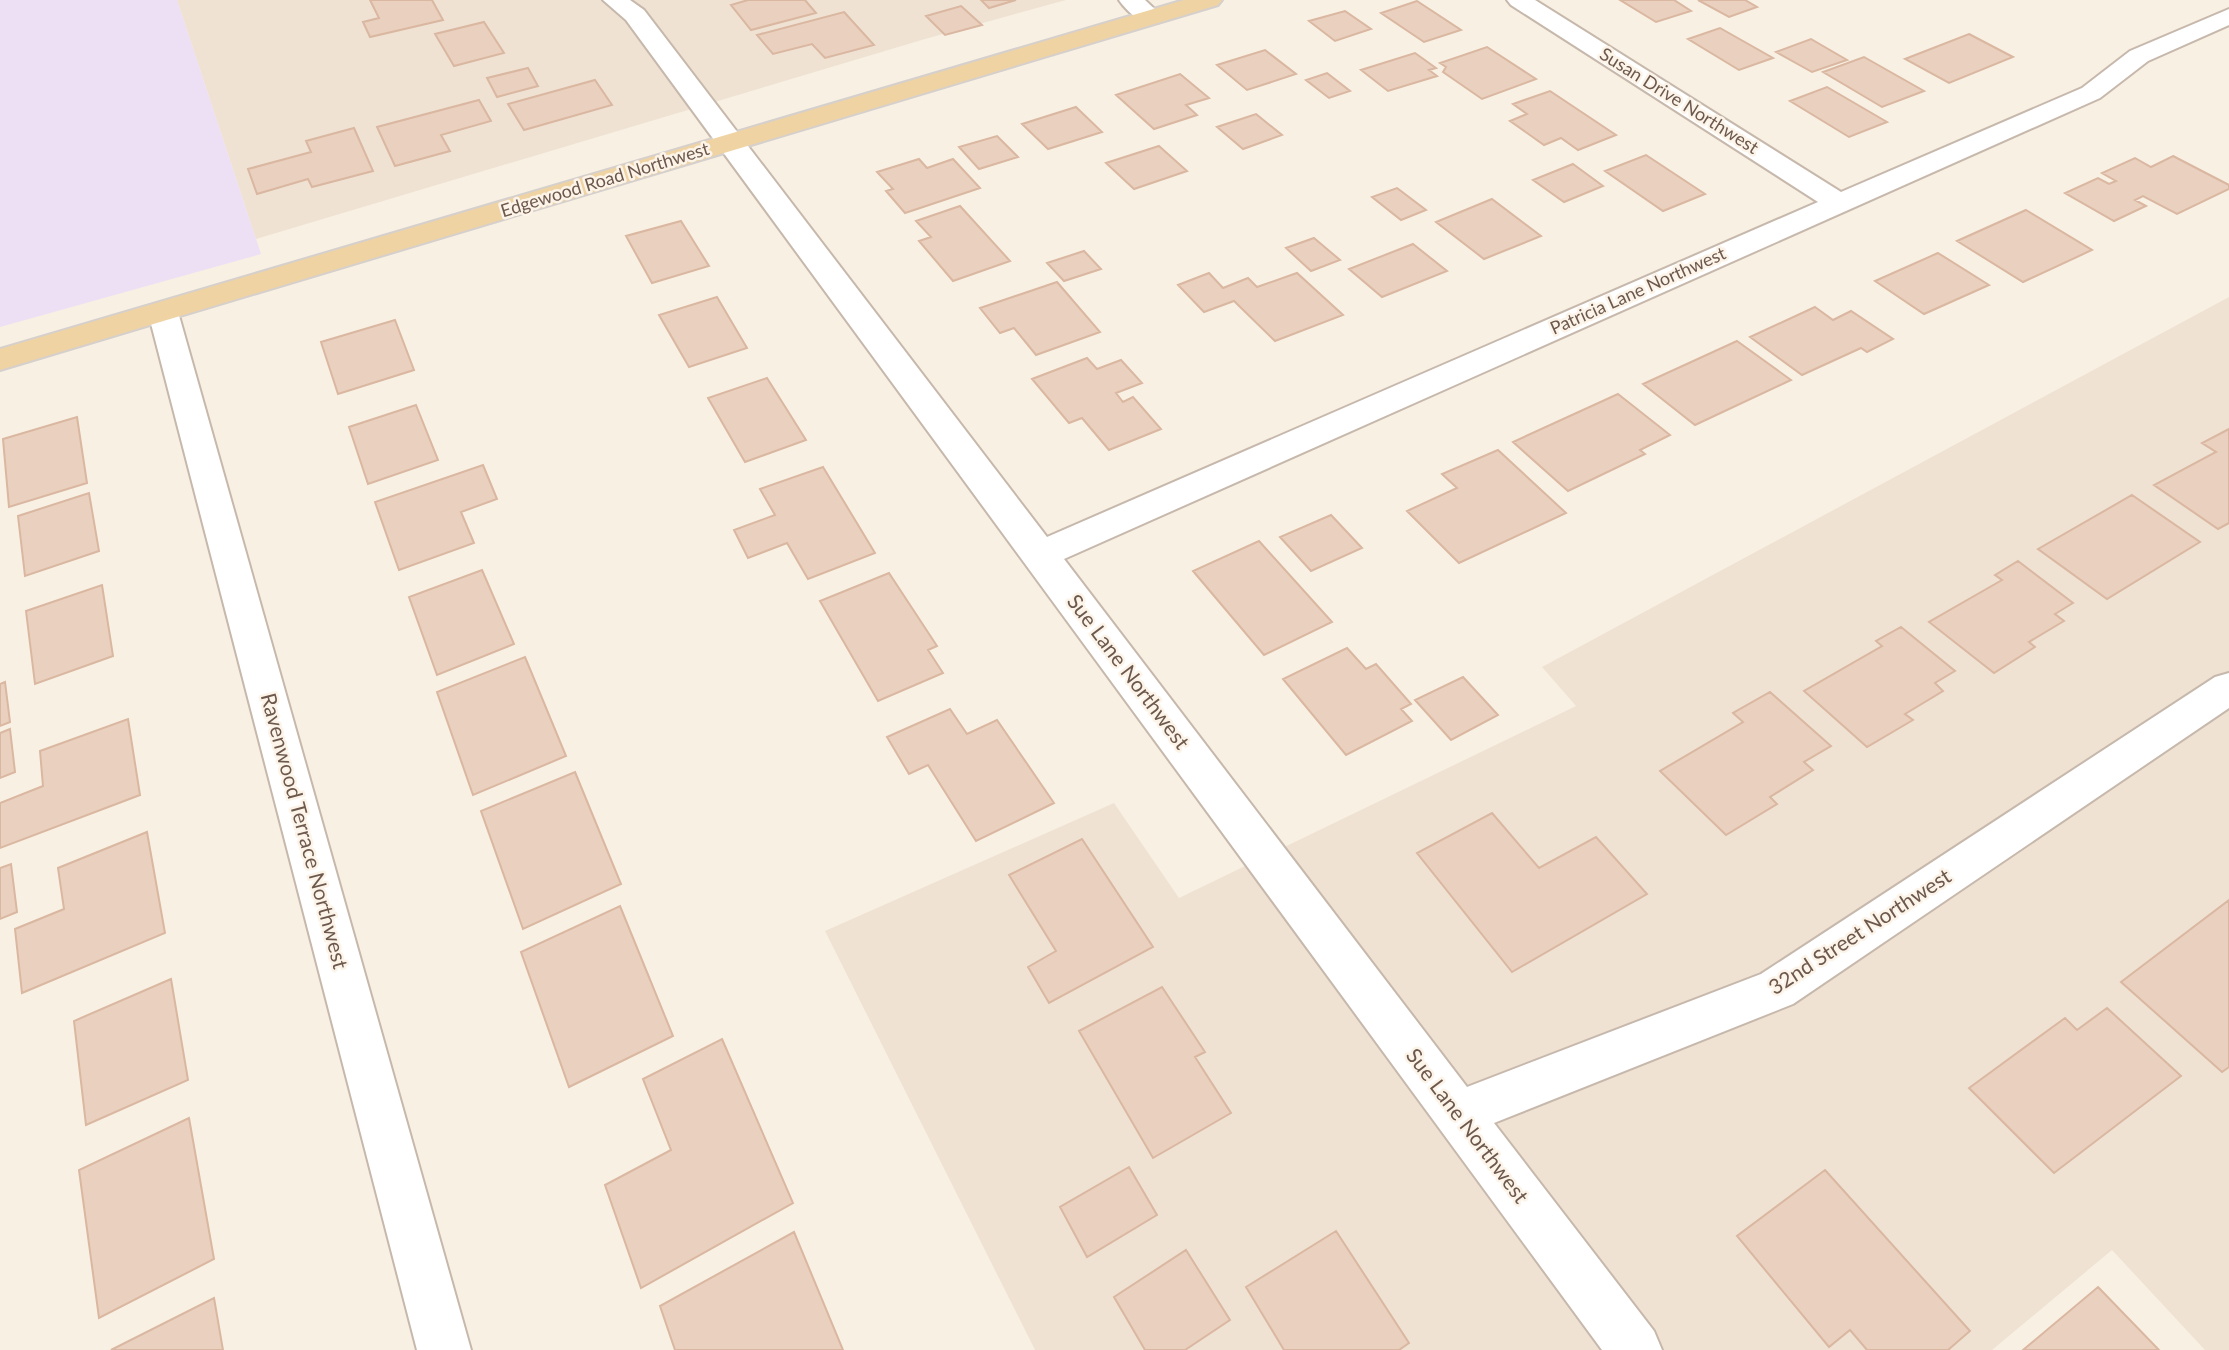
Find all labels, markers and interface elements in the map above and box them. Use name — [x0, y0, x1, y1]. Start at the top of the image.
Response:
street label: Susan Drive Northwest — [1596, 42, 1763, 158]
street label: Edgewood Road Northwest — [498, 137, 712, 221]
street label: Patricia Lane Northwest — [1546, 241, 1729, 339]
street label: Sue Lane Northwest — [1063, 589, 1196, 754]
street label: Ravenwood Terrace Northwest — [257, 690, 354, 972]
street label: 32nd Street Northwest — [1763, 862, 1955, 999]
street label: Sue Lane Northwest — [1402, 1043, 1535, 1208]

